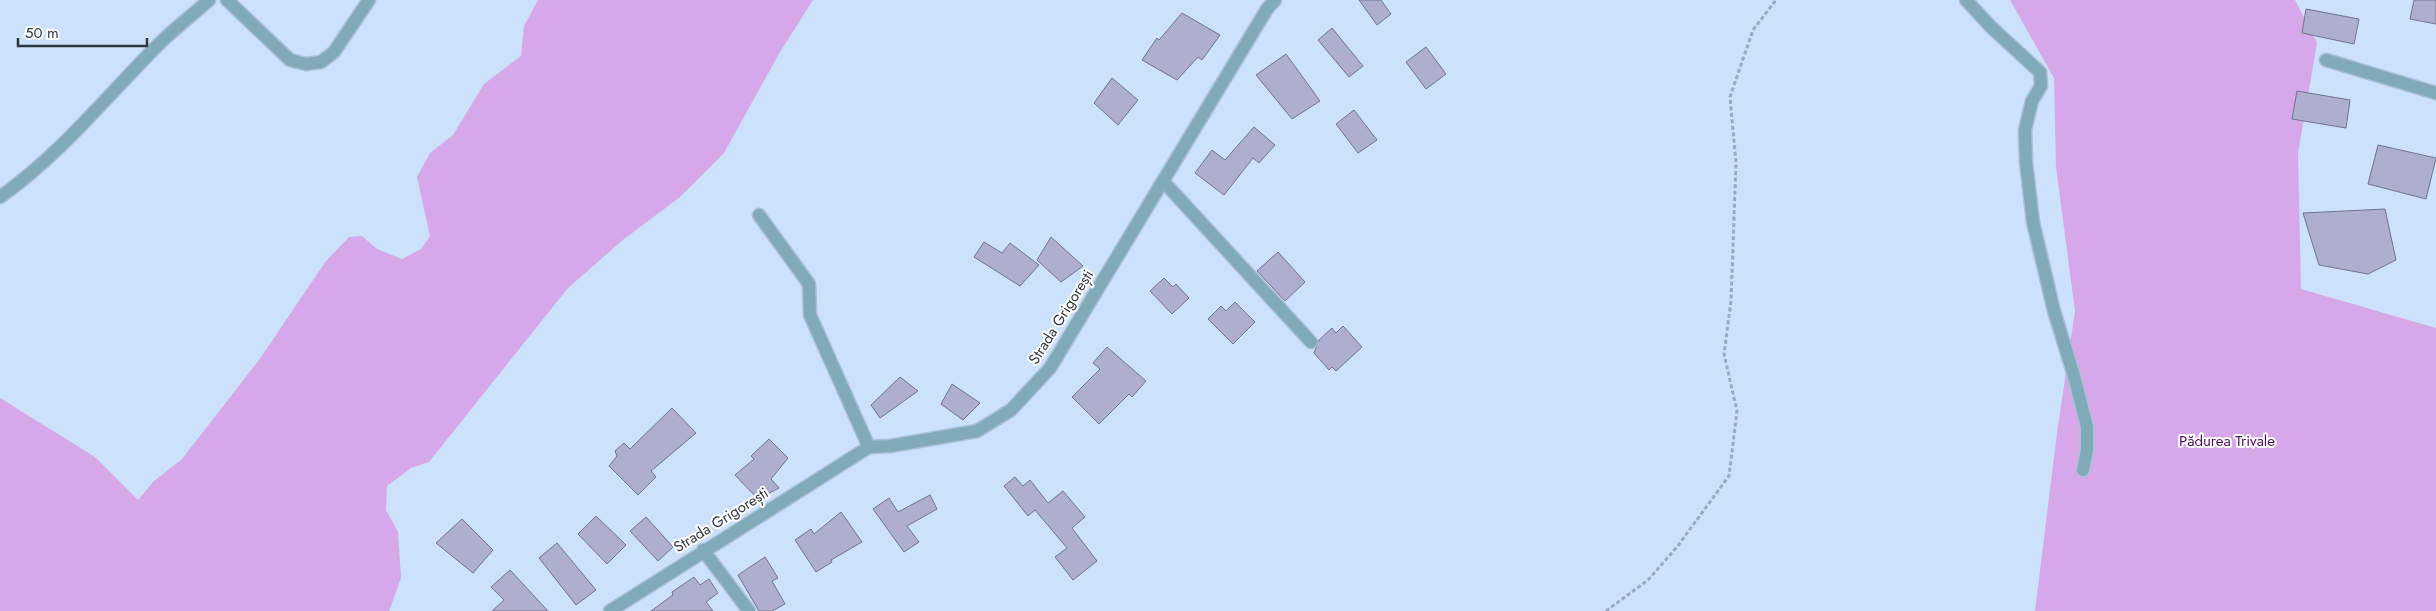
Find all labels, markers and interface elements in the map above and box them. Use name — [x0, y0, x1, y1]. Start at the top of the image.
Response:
scale bar — [18, 15, 146, 47]
text: 50 m — [25, 22, 59, 44]
street label: Strada Grigorești — [1023, 265, 1099, 369]
park label: Pădurea Trivale — [2179, 430, 2275, 452]
street label: Strada Grigorești — [669, 482, 773, 558]

